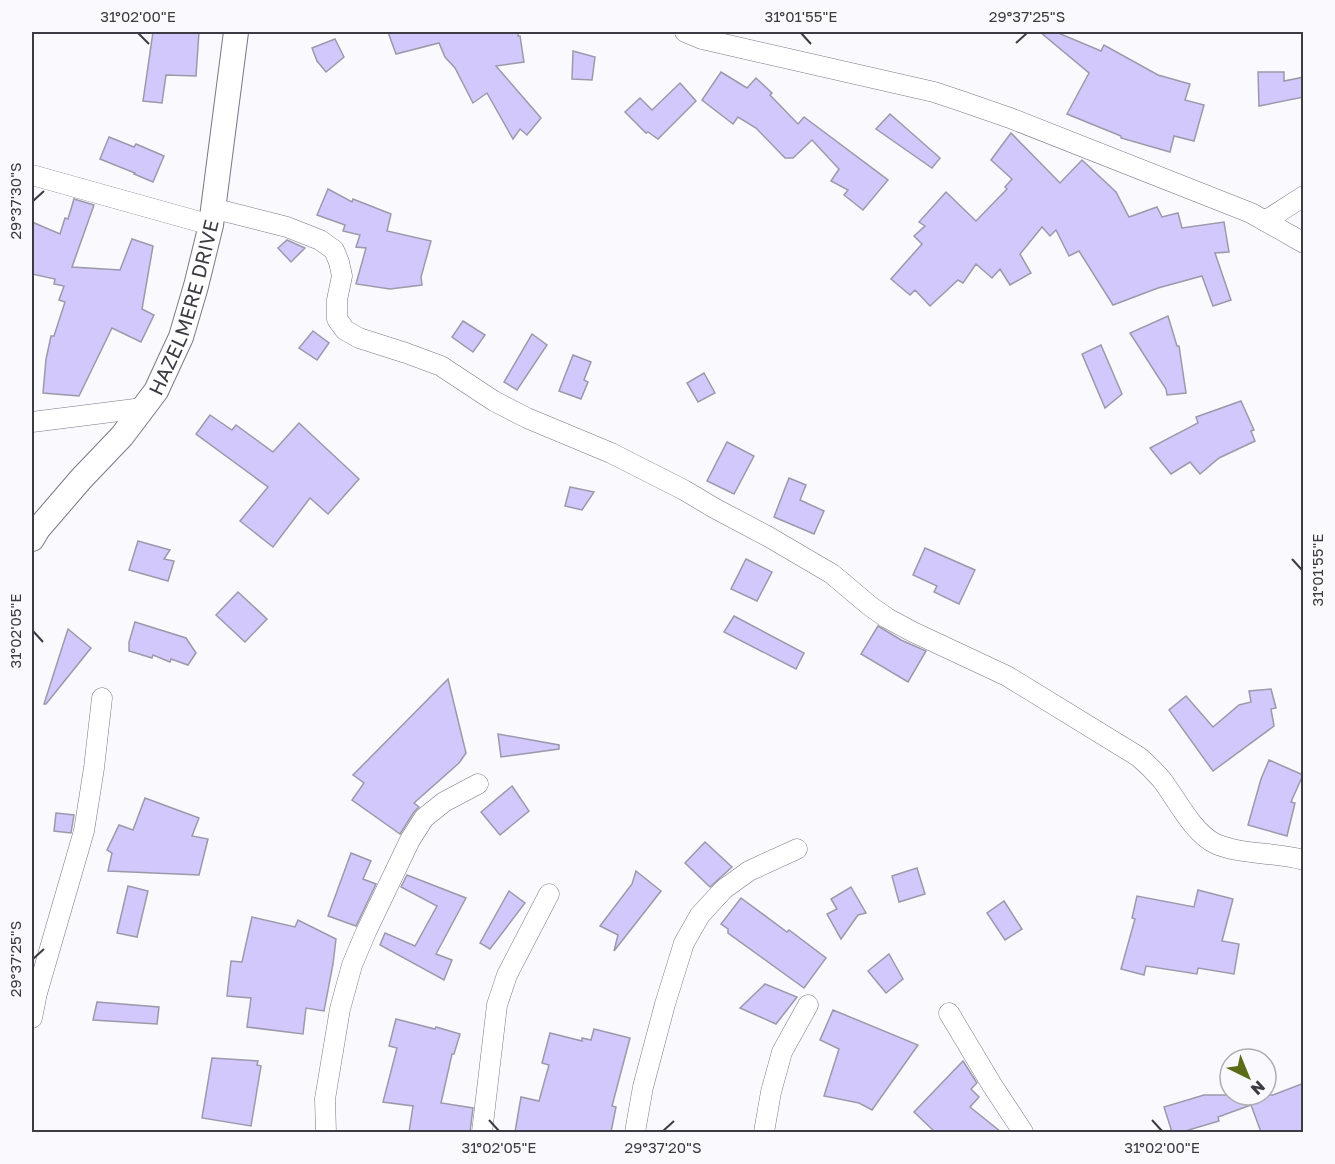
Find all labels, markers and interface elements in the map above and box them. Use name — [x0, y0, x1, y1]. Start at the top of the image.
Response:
text: 31°02'00"E — [100, 7, 176, 25]
text: 31°01'55"E — [765, 7, 837, 25]
text: 29°37'25"S — [989, 7, 1065, 25]
text: 29°37'30"S — [6, 162, 24, 240]
street label: HAZELMERE DRIVE — [143, 217, 223, 399]
text: 31°01'55"E — [1308, 534, 1326, 606]
text: 31°02'05"E — [6, 593, 24, 669]
text: 29°37'25"S — [6, 921, 24, 997]
north arrow — [1218, 1047, 1278, 1107]
text: N — [1247, 1077, 1270, 1099]
text: 31°02'05"E — [461, 1138, 537, 1156]
text: 29°37'20"S — [624, 1138, 702, 1156]
text: 31°02'00"E — [1124, 1138, 1200, 1156]

